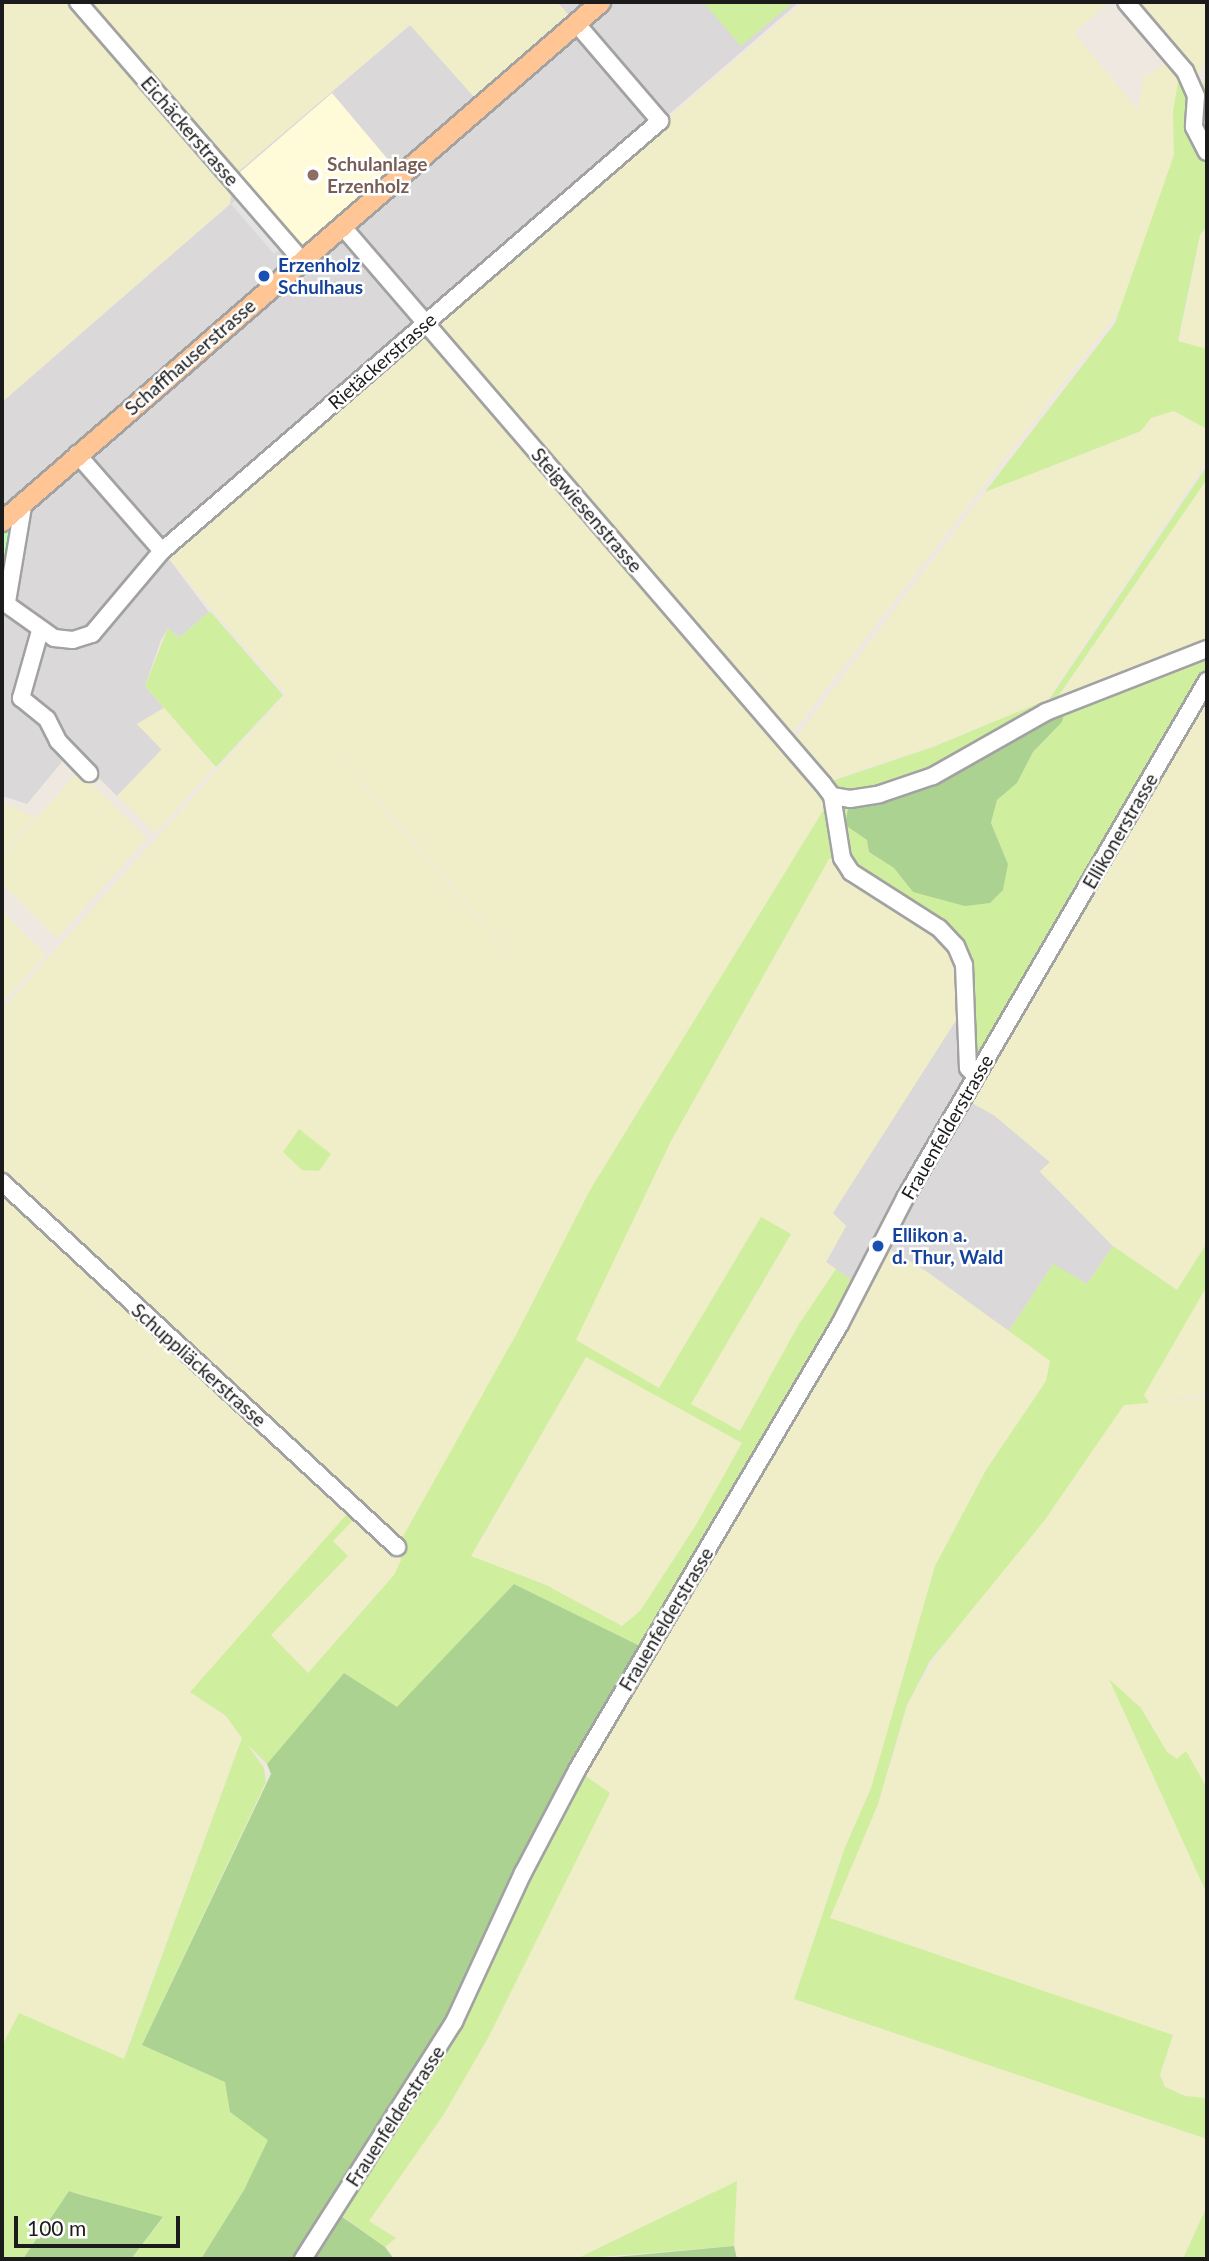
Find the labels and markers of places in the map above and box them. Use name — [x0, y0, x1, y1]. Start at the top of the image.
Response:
place label: Schulanlage Erzenholz — [327, 153, 427, 197]
marker: Schulanlage Erzenholz — [305, 167, 321, 183]
place label: Erzenholz Schulhaus — [278, 254, 363, 298]
marker: Erzenholz Schulhaus — [256, 268, 272, 284]
place label: Ellikon a. d. Thur, Wald — [892, 1224, 1004, 1268]
marker: Ellikon a. d. Thur, Wald — [870, 1238, 886, 1254]

